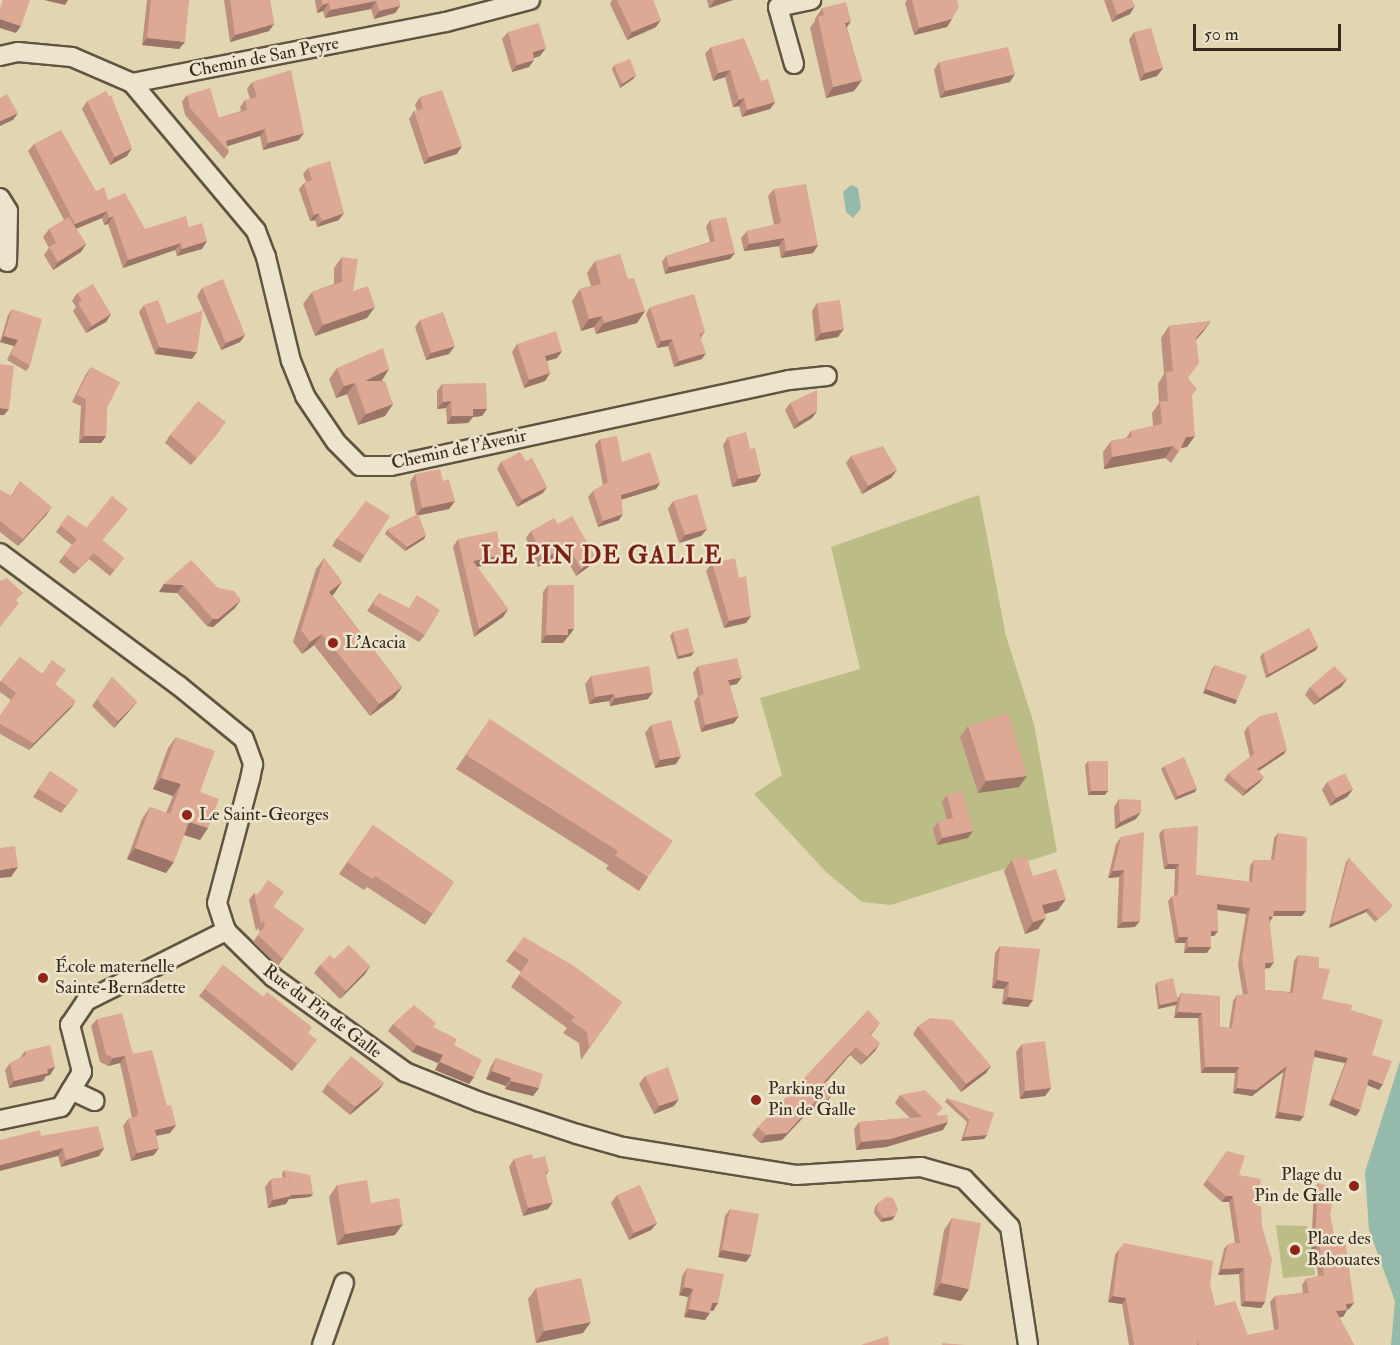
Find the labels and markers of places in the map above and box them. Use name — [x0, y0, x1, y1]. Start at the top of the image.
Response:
place label: L'Acacia — [345, 632, 406, 654]
marker: L'Acacia — [326, 636, 340, 650]
place label: Le Saint-Georges — [199, 804, 329, 826]
marker: Le Saint-Georges — [180, 808, 194, 822]
place label: École maternelle Sainte-Bernadette — [55, 957, 186, 1000]
marker: École maternelle Sainte-Bernadette — [36, 971, 50, 985]
place label: Parking du Pin de Galle — [768, 1079, 856, 1122]
marker: Parking du Pin de Galle — [749, 1093, 763, 1107]
place label: Plage du Pin de Galle — [1254, 1165, 1342, 1208]
marker: Plage du Pin de Galle — [1347, 1179, 1361, 1193]
place label: Place des Babouates — [1307, 1229, 1380, 1272]
marker: Place des Babouates — [1288, 1243, 1302, 1257]

